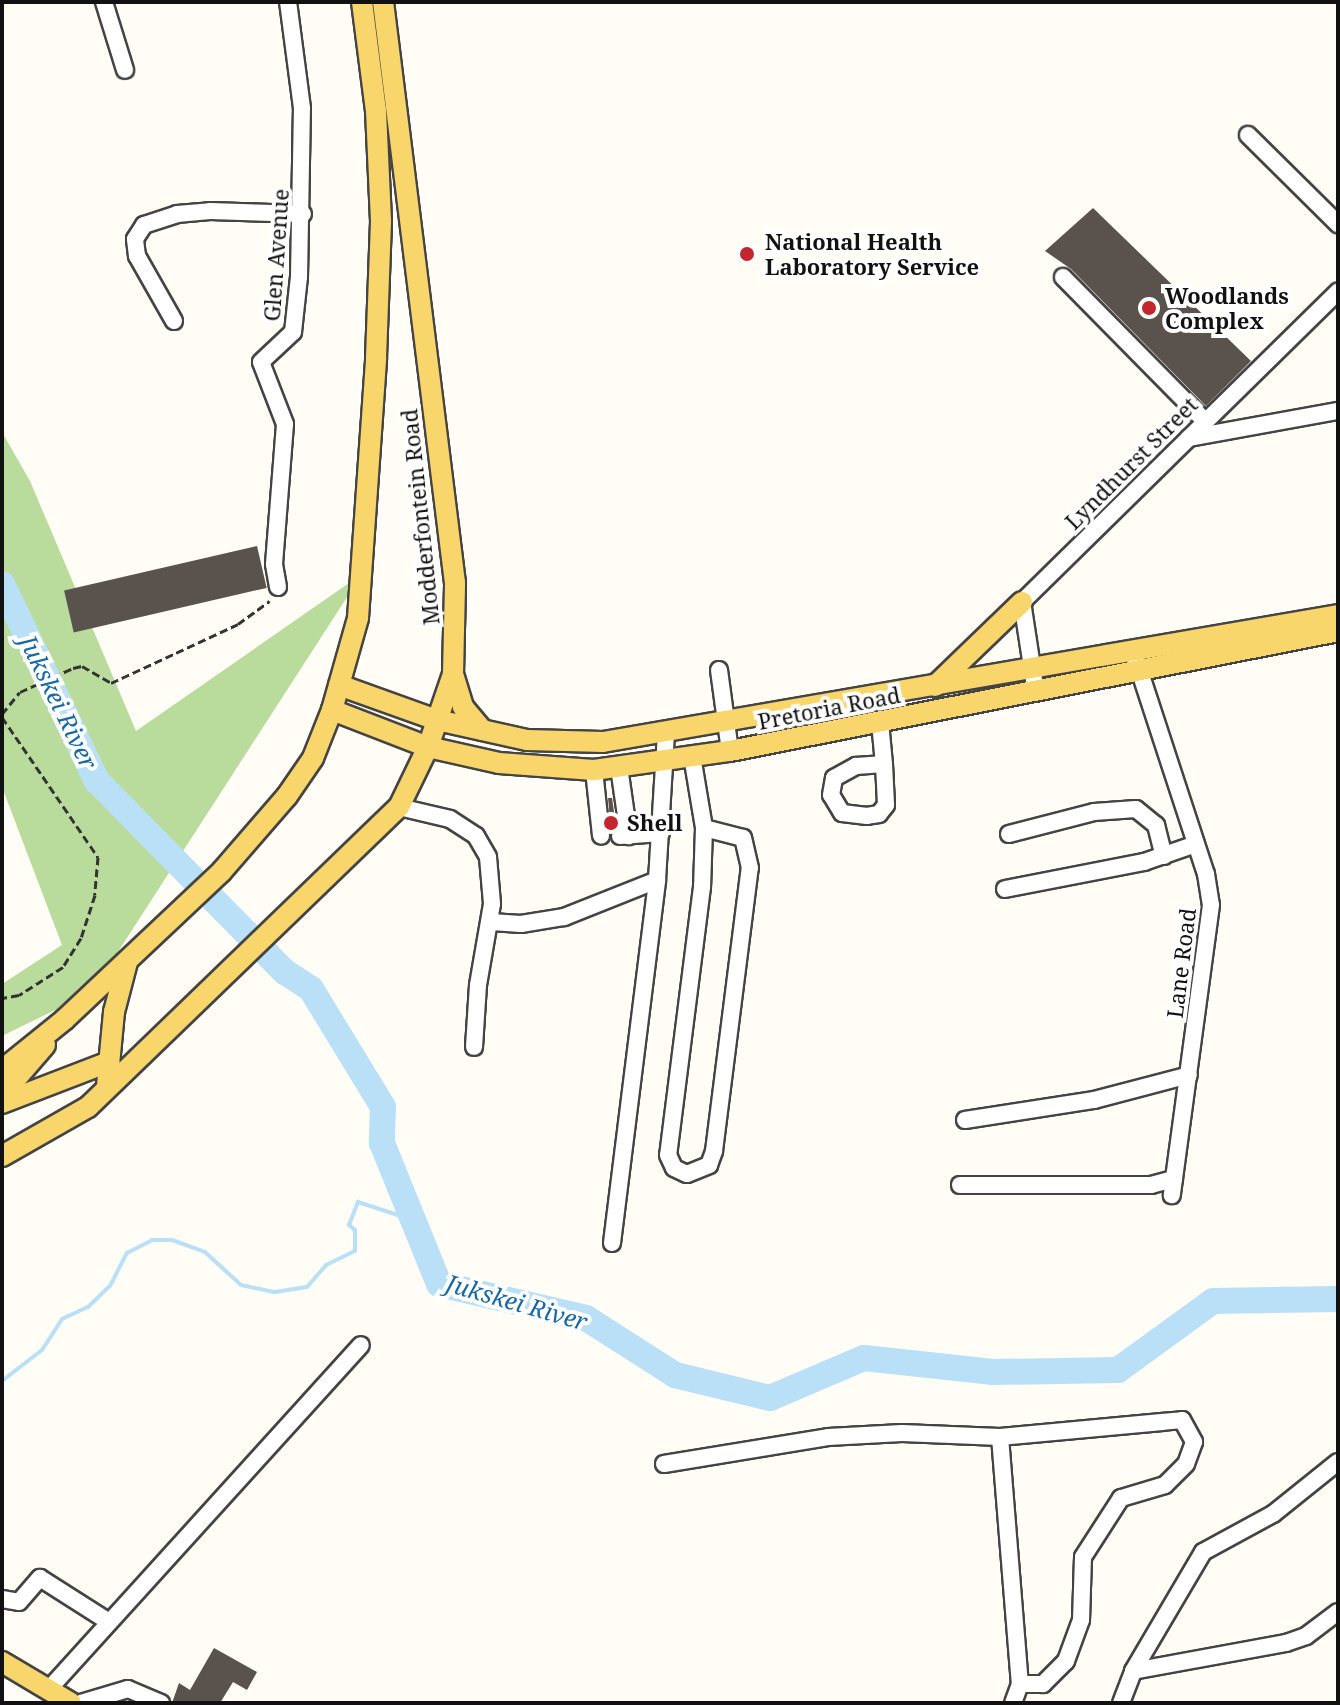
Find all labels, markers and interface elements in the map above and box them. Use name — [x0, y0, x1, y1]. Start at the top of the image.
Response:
street label: Glen Avenue — [258, 188, 294, 322]
place label: National Health Laboratory Service — [765, 228, 979, 280]
marker: National Health Laboratory Service — [736, 243, 758, 265]
place label: Woodlands Complex — [1165, 282, 1289, 334]
marker: Woodlands Complex — [1140, 299, 1158, 317]
street label: Lyndhurst Street — [1059, 391, 1203, 535]
street label: Modderfontein Road — [396, 408, 444, 626]
water label: Jukskei River — [14, 630, 104, 774]
street label: Pretoria Road — [756, 681, 902, 735]
place label: Shell — [627, 810, 682, 836]
marker: Shell — [602, 814, 620, 832]
street label: Lane Road — [1161, 906, 1201, 1020]
water label: Jukskei River — [443, 1268, 591, 1336]

